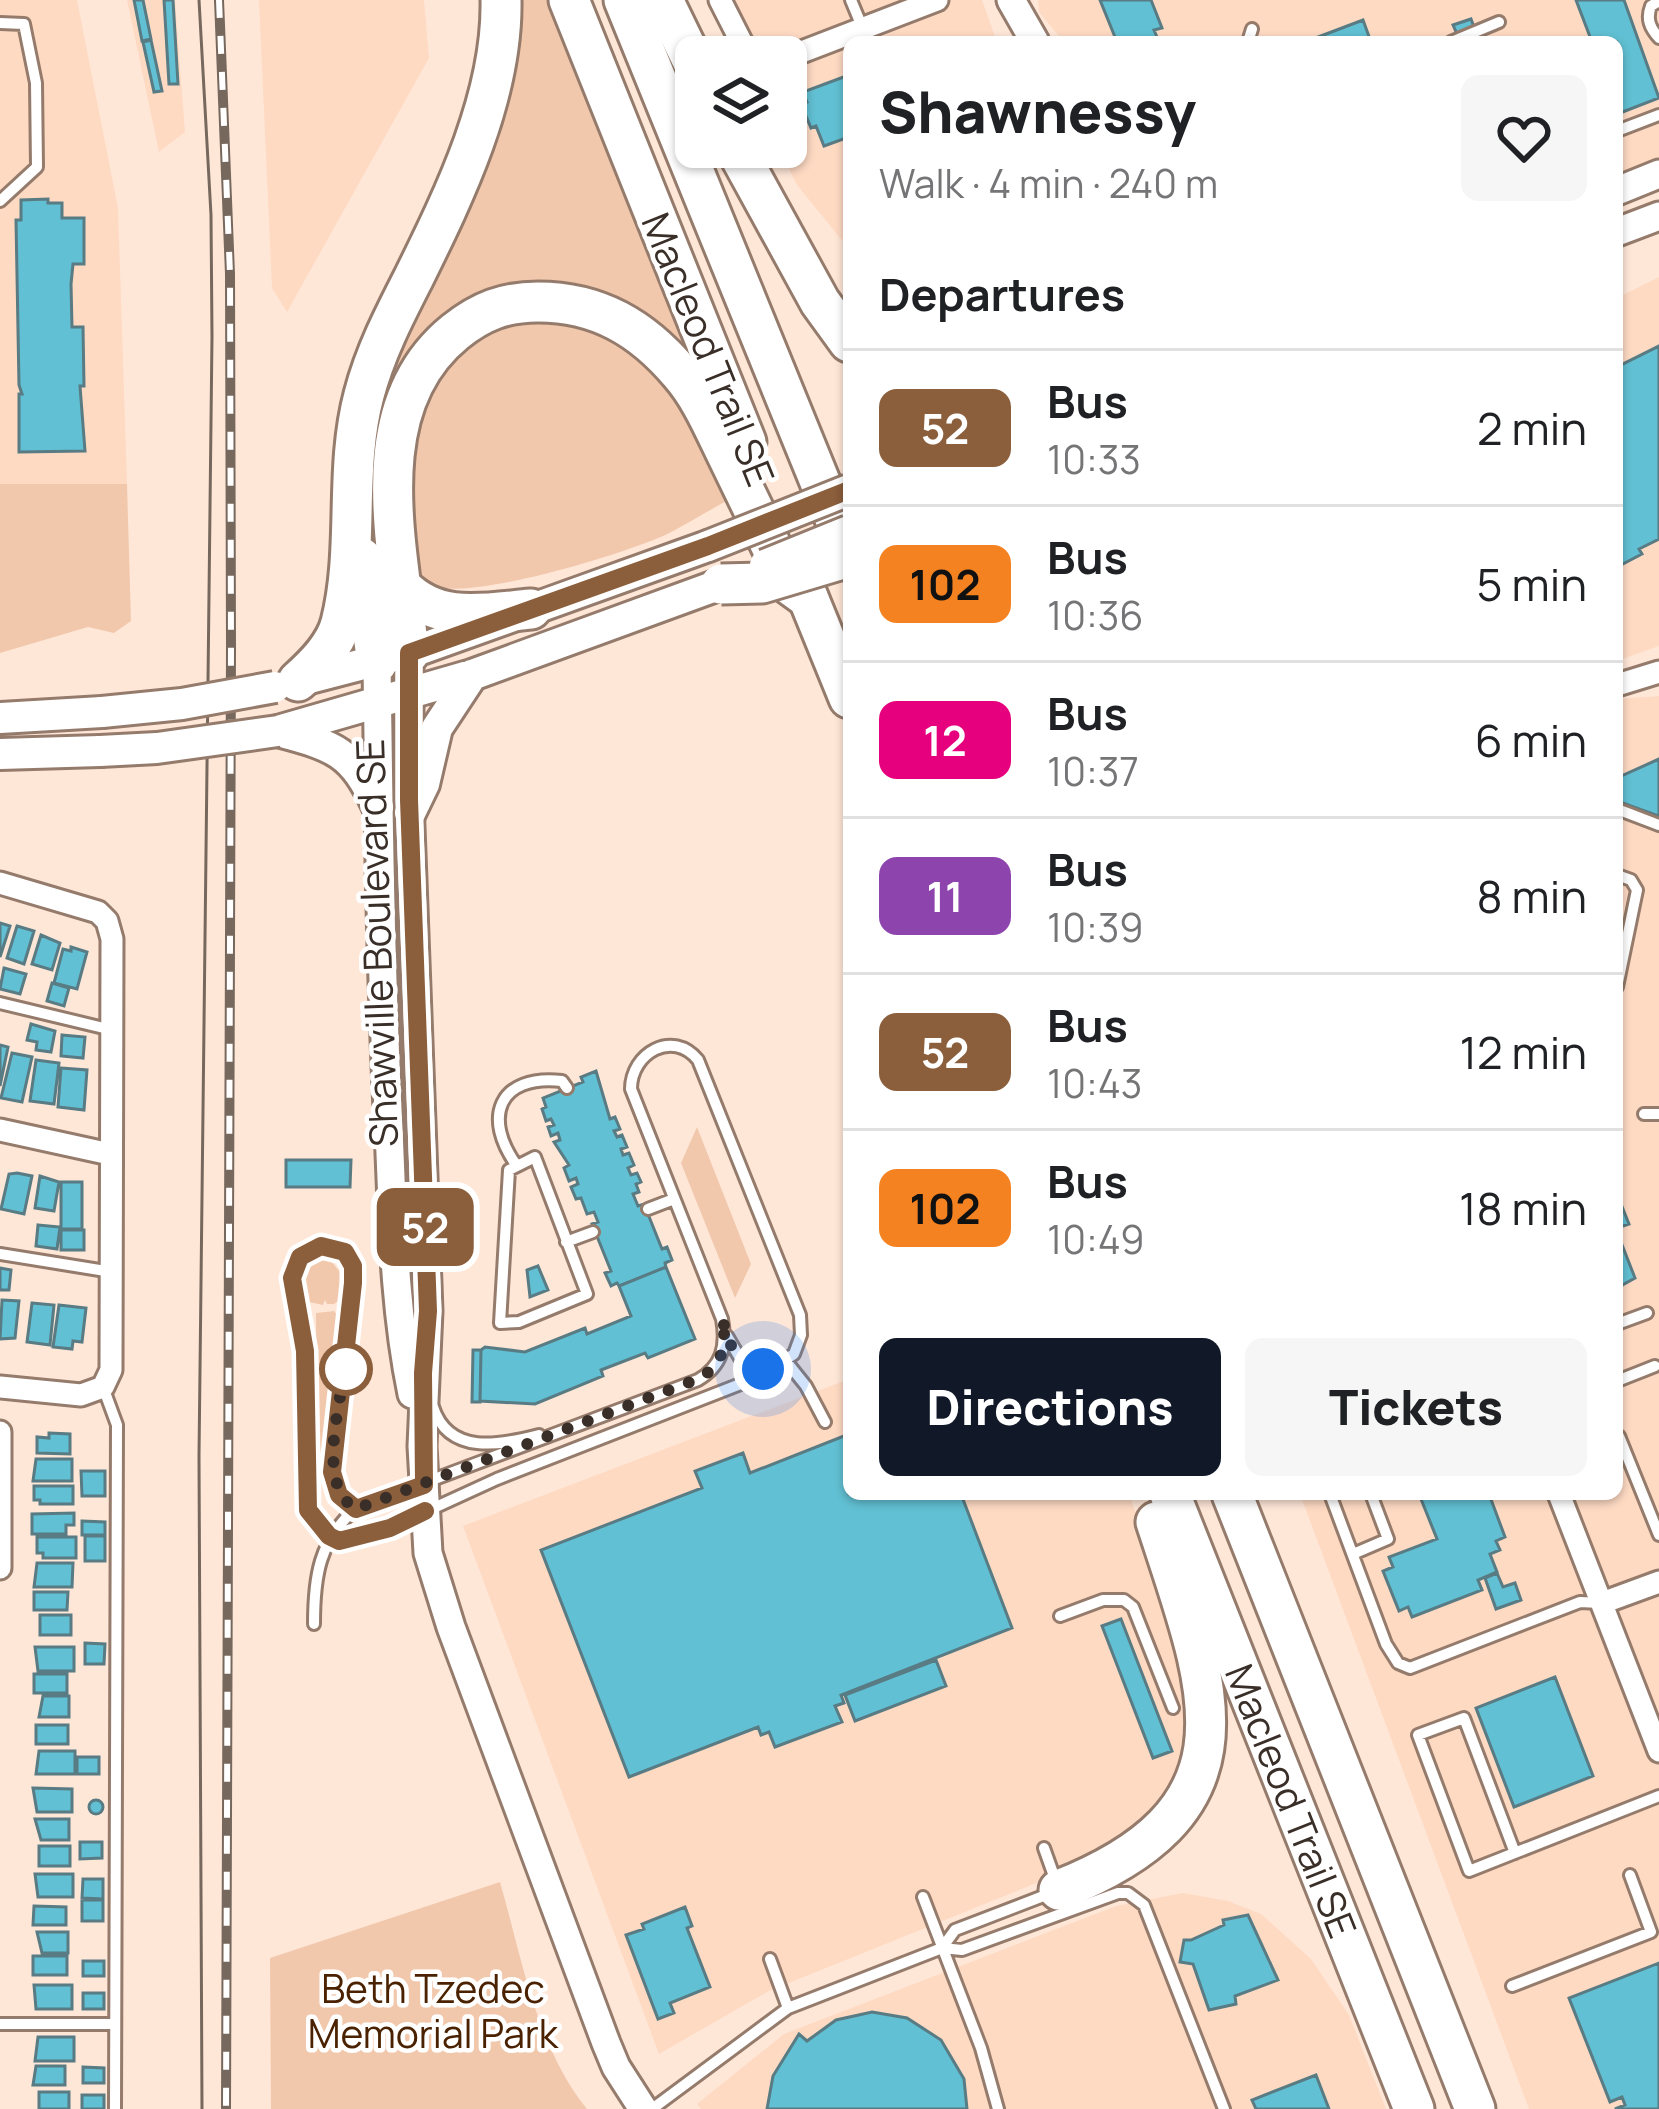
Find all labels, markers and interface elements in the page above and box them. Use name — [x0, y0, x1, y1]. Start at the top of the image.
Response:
map controls — [675, 36, 807, 168]
button: layers — [675, 36, 807, 168]
text: Shawnessy — [879, 72, 1196, 150]
button: heart — [1461, 75, 1587, 201]
text: Walk · 4 min · 240 m — [879, 156, 1218, 210]
street label: Macleod Trail SE — [630, 205, 788, 493]
text: Departures — [879, 263, 1125, 325]
text: Bus — [1047, 370, 1128, 432]
text: 2 min — [1477, 397, 1587, 459]
text: 52 — [921, 399, 969, 457]
text: 10:33 — [1047, 432, 1141, 486]
text: Bus — [1047, 526, 1128, 588]
text: 5 min — [1477, 553, 1587, 615]
text: 102 — [909, 555, 981, 613]
text: 10:36 — [1047, 588, 1143, 642]
text: Bus — [1047, 682, 1128, 744]
text: 6 min — [1475, 709, 1587, 771]
text: 12 — [923, 711, 967, 769]
street label: Shawville Boulevard SE — [342, 738, 410, 1148]
text: 10:37 — [1047, 744, 1139, 798]
text: Bus — [1047, 838, 1128, 900]
text: 8 min — [1476, 865, 1587, 927]
text: 11 — [927, 867, 963, 925]
text: 10:39 — [1047, 900, 1143, 954]
text: Bus — [1047, 994, 1128, 1056]
text: 12 min — [1459, 1021, 1587, 1083]
text: 52 — [921, 1023, 969, 1081]
text: 10:43 — [1047, 1056, 1142, 1110]
text: Bus — [1047, 1150, 1128, 1212]
text: 18 min — [1459, 1177, 1587, 1239]
text: 102 — [909, 1179, 981, 1237]
line badge: 52 — [371, 1188, 479, 1266]
text: 52 — [401, 1198, 449, 1256]
text: 10:49 — [1047, 1212, 1144, 1266]
button: Directions — [879, 1338, 1221, 1476]
button: Tickets — [1245, 1338, 1587, 1476]
your location — [733, 1339, 793, 1399]
unlabelled marker — [321, 1344, 371, 1394]
street label: Macleod Trail SE — [1213, 1656, 1370, 1945]
park label: Beth Tzedec Memorial Park — [308, 1961, 560, 2060]

